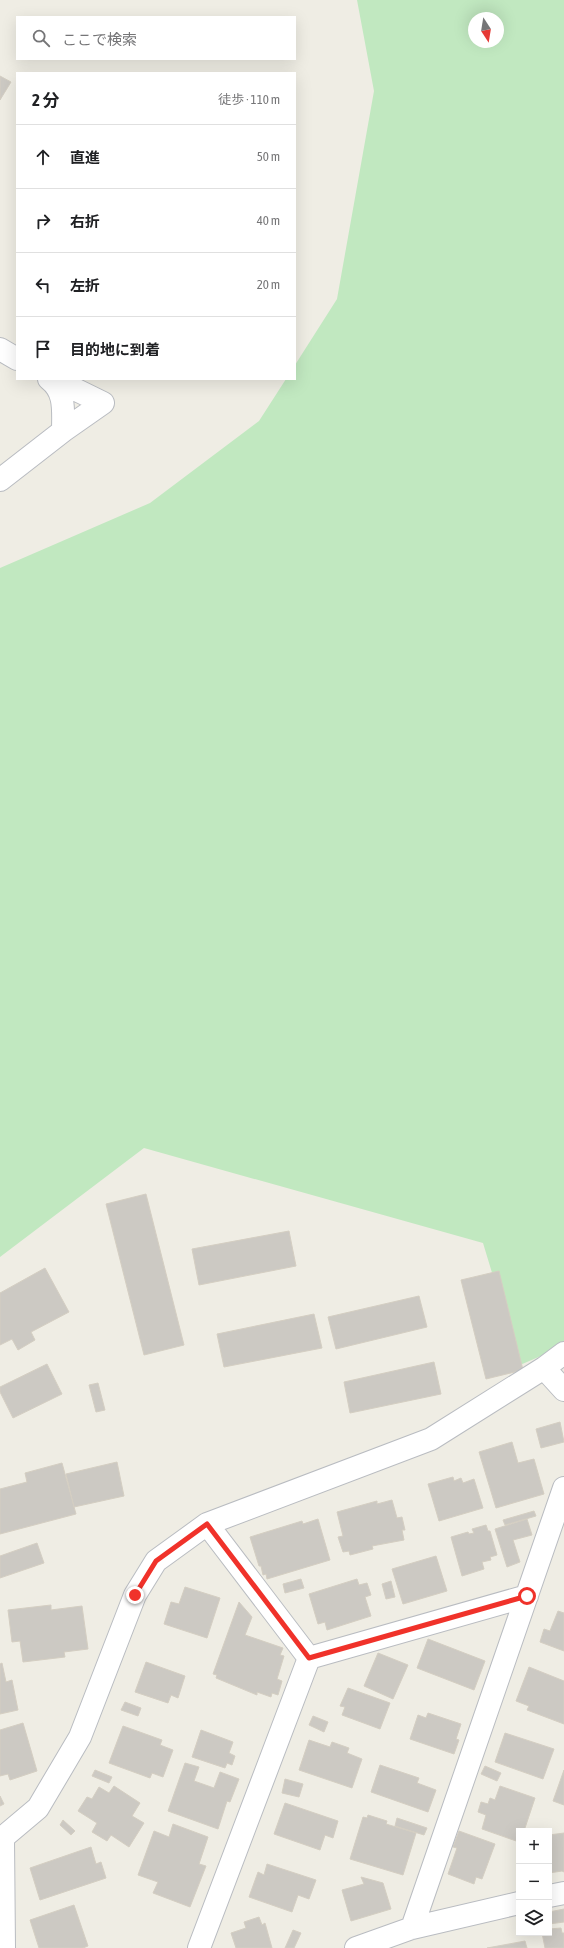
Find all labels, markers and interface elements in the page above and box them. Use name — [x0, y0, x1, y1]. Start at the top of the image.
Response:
north arrow — [468, 12, 504, 48]
search box — [16, 16, 296, 60]
icon: search — [30, 27, 52, 49]
text: ここで検索 — [62, 31, 137, 48]
text: 2 分 — [32, 90, 59, 110]
text: 徒歩 · 110 m — [218, 92, 280, 107]
icon: ahead — [32, 146, 54, 168]
text: 直進 — [70, 149, 100, 166]
text: 50 m — [257, 149, 280, 164]
icon: right — [32, 210, 54, 232]
text: 右折 — [70, 213, 100, 230]
text: 40 m — [257, 213, 280, 228]
icon: left — [32, 274, 54, 296]
text: 左折 — [70, 277, 100, 294]
text: 20 m — [257, 277, 280, 292]
icon: arrive — [32, 338, 54, 360]
text: 目的地に到着 — [70, 341, 160, 358]
route end — [126, 1586, 144, 1604]
route start — [518, 1587, 536, 1605]
map controls — [516, 1828, 552, 1936]
button: + — [516, 1828, 552, 1864]
button: − — [516, 1864, 552, 1900]
button: layers — [516, 1900, 552, 1936]

